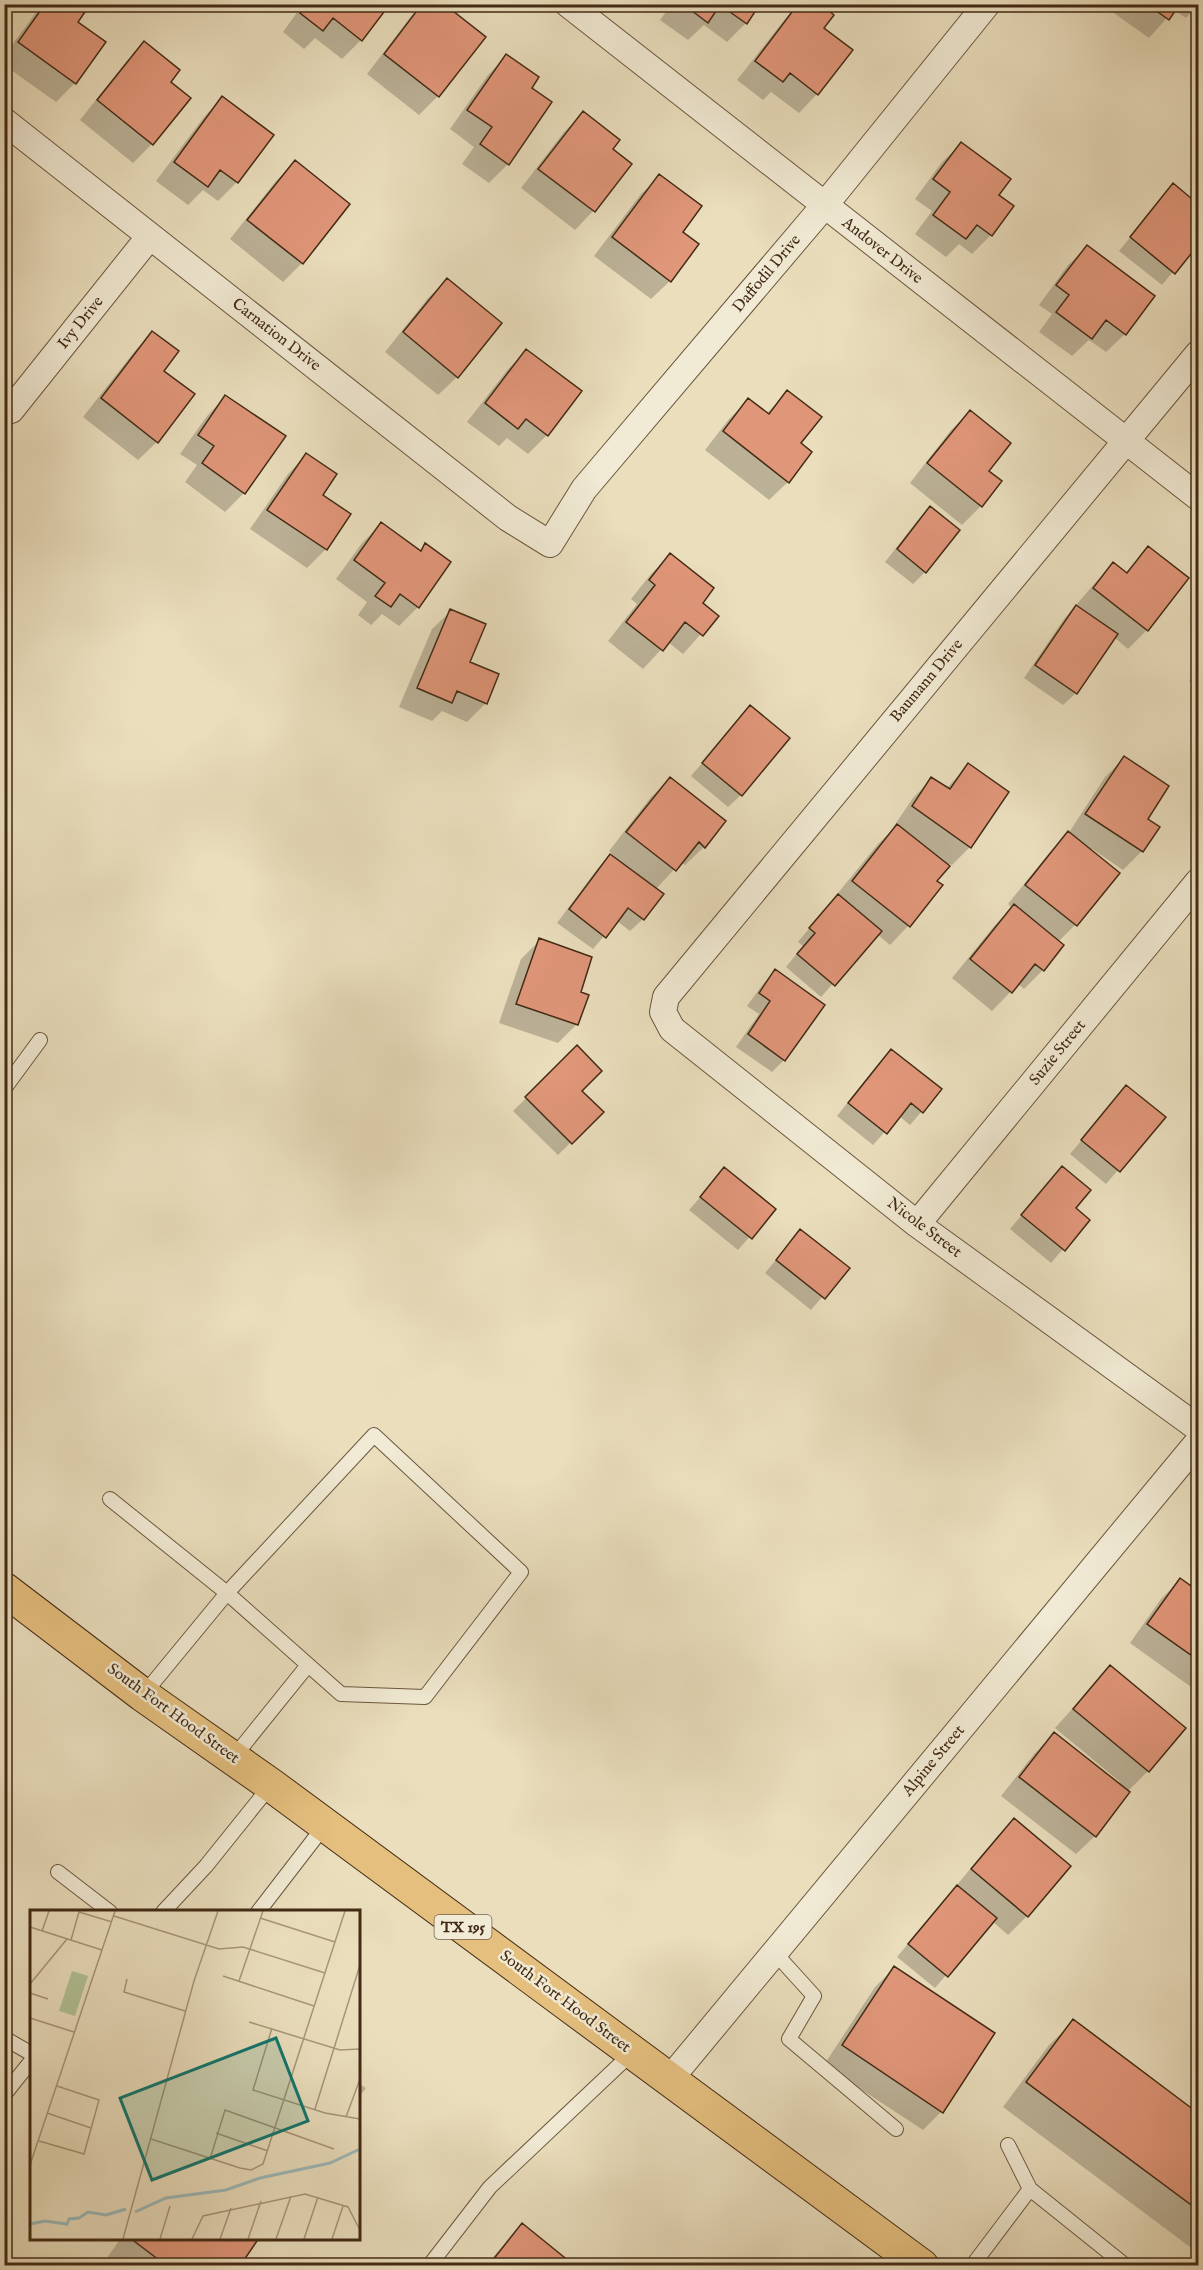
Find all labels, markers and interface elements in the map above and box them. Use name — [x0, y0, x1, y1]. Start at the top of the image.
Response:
street label: Andover Drive — [837, 213, 927, 289]
street label: Daffodil Drive — [729, 231, 805, 317]
street label: Ivy Drive — [54, 293, 108, 353]
street label: Carnation Drive — [228, 294, 324, 376]
street label: Baumann Drive — [886, 635, 968, 727]
street label: Suzie Street — [1025, 1016, 1091, 1090]
street label: Nicole Street — [883, 1193, 966, 1263]
street label: South Fort Hood Street — [103, 1659, 243, 1769]
street label: Alpine Street — [898, 1721, 970, 1802]
inset map — [30, 1910, 360, 2240]
road number: TX 195 — [434, 1915, 492, 1939]
street label: South Fort Hood Street — [496, 1946, 635, 2058]

